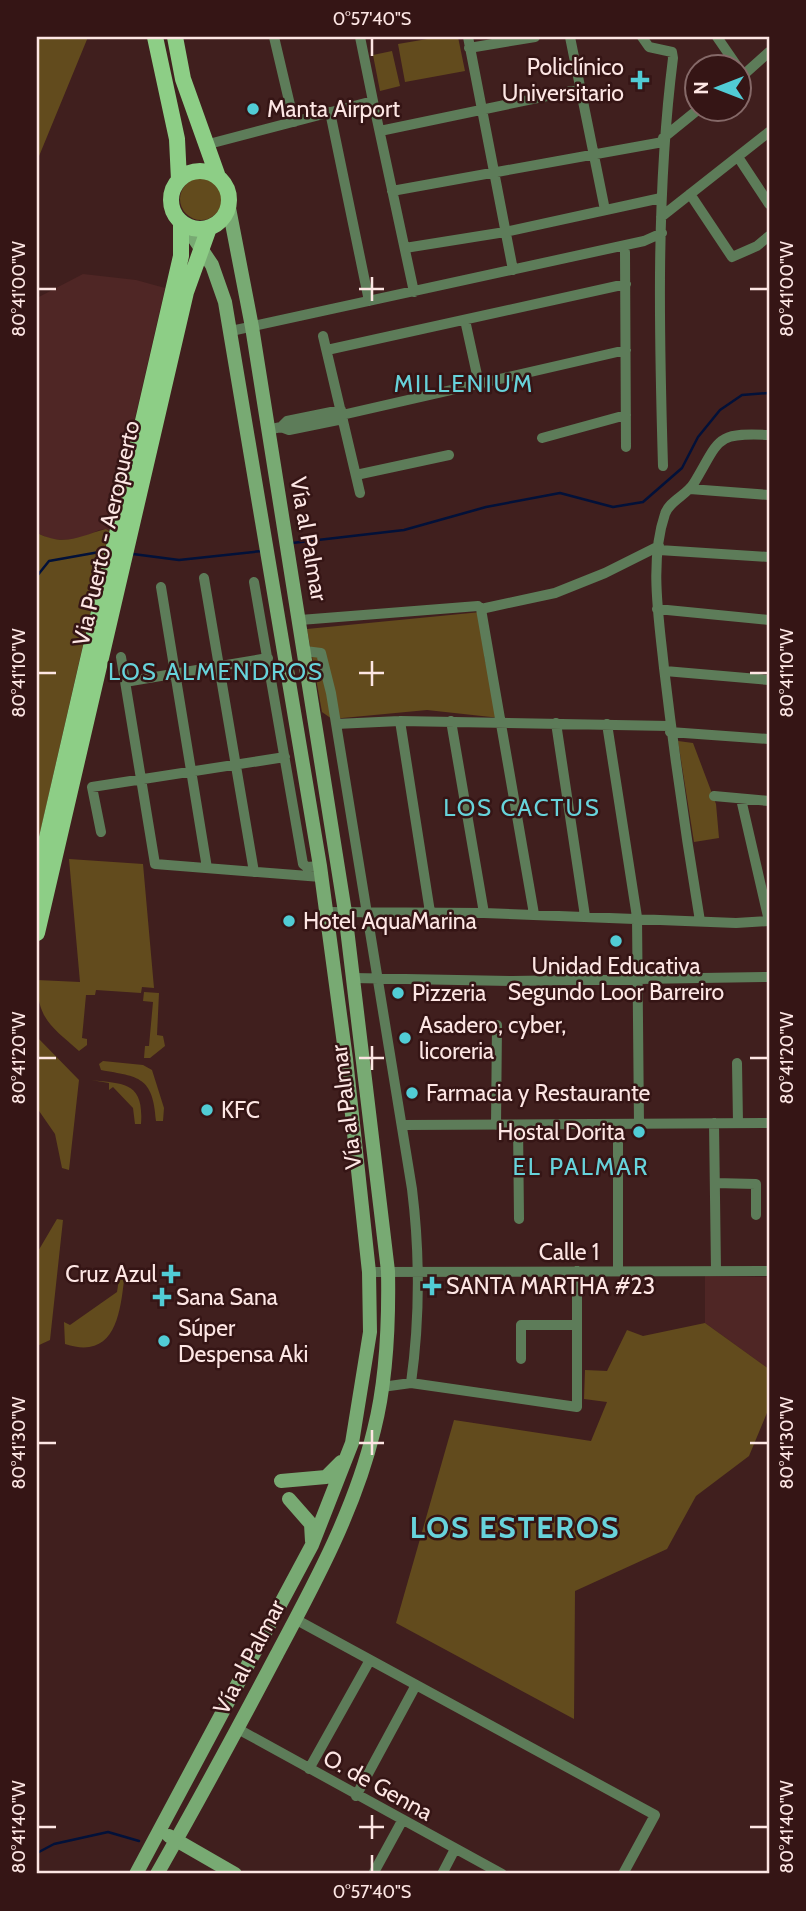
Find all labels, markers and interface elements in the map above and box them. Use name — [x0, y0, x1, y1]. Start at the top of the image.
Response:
text: 0°57'40"S — [333, 8, 411, 30]
north arrow — [684, 52, 754, 122]
place label: Policlínico Universitario — [502, 53, 624, 107]
marker: Policlínico Universitario — [630, 70, 650, 90]
text: N — [690, 81, 713, 95]
place label: Manta Airport — [267, 95, 400, 123]
marker: Manta Airport — [245, 101, 261, 117]
text: 80°41'00"W — [8, 241, 30, 337]
text: 80°41'00"W — [776, 241, 798, 337]
district label: MILLENIUM — [394, 369, 534, 398]
street label: Via Puerto - Aeropuerto — [66, 418, 146, 648]
street label: Vía al Palmar — [284, 475, 334, 604]
text: 80°41'10"W — [8, 629, 30, 717]
text: 80°41'10"W — [776, 629, 798, 717]
district label: LOS ALMENDROS — [108, 657, 324, 686]
district label: LOS CACTUS — [443, 793, 601, 822]
place label: Hotel AquaMarina — [303, 907, 477, 935]
marker: Hotel AquaMarina — [281, 913, 297, 929]
marker: Unidad Educativa Segundo Loor Barreiro — [608, 933, 624, 949]
place label: Unidad Educativa Segundo Loor Barreiro — [508, 952, 724, 1006]
place label: Pizzeria — [412, 979, 486, 1007]
marker: Pizzeria — [390, 985, 406, 1001]
place label: Asadero, cyber, licoreria — [419, 1011, 566, 1065]
text: 80°41'20"W — [8, 1012, 30, 1104]
text: 80°41'20"W — [776, 1012, 798, 1104]
marker: Asadero, cyber, licoreria — [397, 1030, 413, 1046]
street label: Vía al Palmar — [324, 1042, 368, 1171]
place label: Farmacia y Restaurante — [426, 1079, 651, 1107]
marker: Farmacia y Restaurante — [404, 1085, 420, 1101]
place label: KFC — [221, 1096, 260, 1124]
marker: KFC — [199, 1102, 215, 1118]
place label: Hostal Dorita — [497, 1118, 625, 1146]
marker: Hostal Dorita — [631, 1124, 647, 1140]
district label: EL PALMAR — [512, 1152, 650, 1181]
street label: Calle 1 — [539, 1238, 599, 1266]
place label: Cruz Azul — [65, 1260, 158, 1288]
marker: Cruz Azul — [163, 1266, 179, 1282]
place label: SANTA MARTHA #23 — [446, 1272, 655, 1300]
marker: SANTA MARTHA #23 — [424, 1278, 440, 1294]
place label: Sana Sana — [176, 1283, 278, 1311]
marker: Sana Sana — [154, 1289, 170, 1305]
place label: Súper Despensa Aki — [178, 1314, 308, 1368]
marker: Súper Despensa Aki — [156, 1333, 172, 1349]
text: 80°41'30"W — [8, 1397, 30, 1489]
text: 80°41'30"W — [776, 1397, 798, 1489]
district label: LOS ESTEROS — [410, 1509, 620, 1546]
street label: Vía al Palmar — [207, 1594, 291, 1719]
street label: O. de Genna — [318, 1743, 438, 1827]
text: 80°41'40"W — [8, 1780, 30, 1874]
text: 80°41'40"W — [776, 1780, 798, 1874]
text: 0°57'40"S — [333, 1881, 411, 1903]

